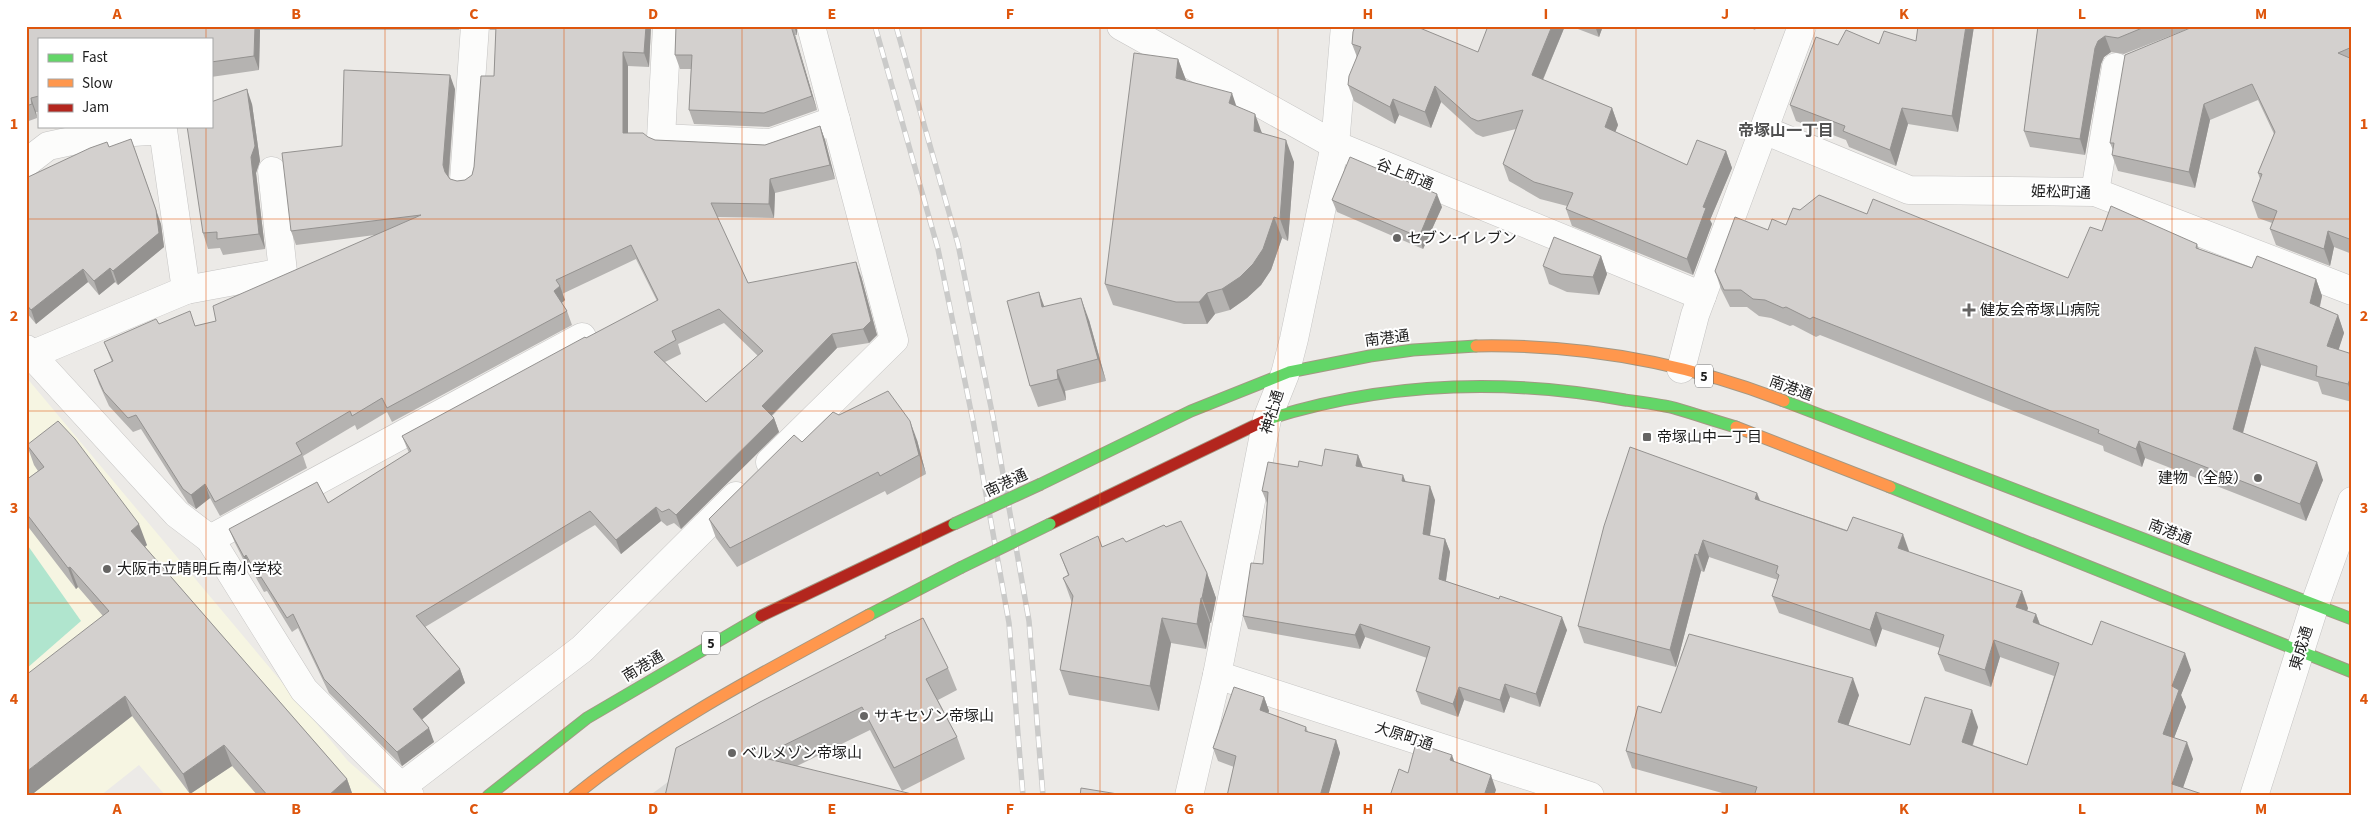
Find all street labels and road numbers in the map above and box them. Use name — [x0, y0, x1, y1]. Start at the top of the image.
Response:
street label: 谷上町通 — [1373, 153, 1437, 195]
street label: 姫松町通 — [2031, 181, 2091, 204]
street label: 南港通 — [1363, 325, 1411, 352]
road number: 5 — [1695, 364, 1713, 388]
street label: 南港通 — [1766, 371, 1816, 406]
street label: 神社通 — [1256, 388, 1289, 437]
street label: 南港通 — [981, 464, 1031, 502]
street label: 南港通 — [2145, 515, 2195, 550]
street label: 東成通 — [2285, 624, 2318, 673]
road number: 5 — [702, 632, 720, 654]
street label: 南港通 — [619, 646, 668, 687]
street label: 大原町通 — [1372, 717, 1436, 756]

